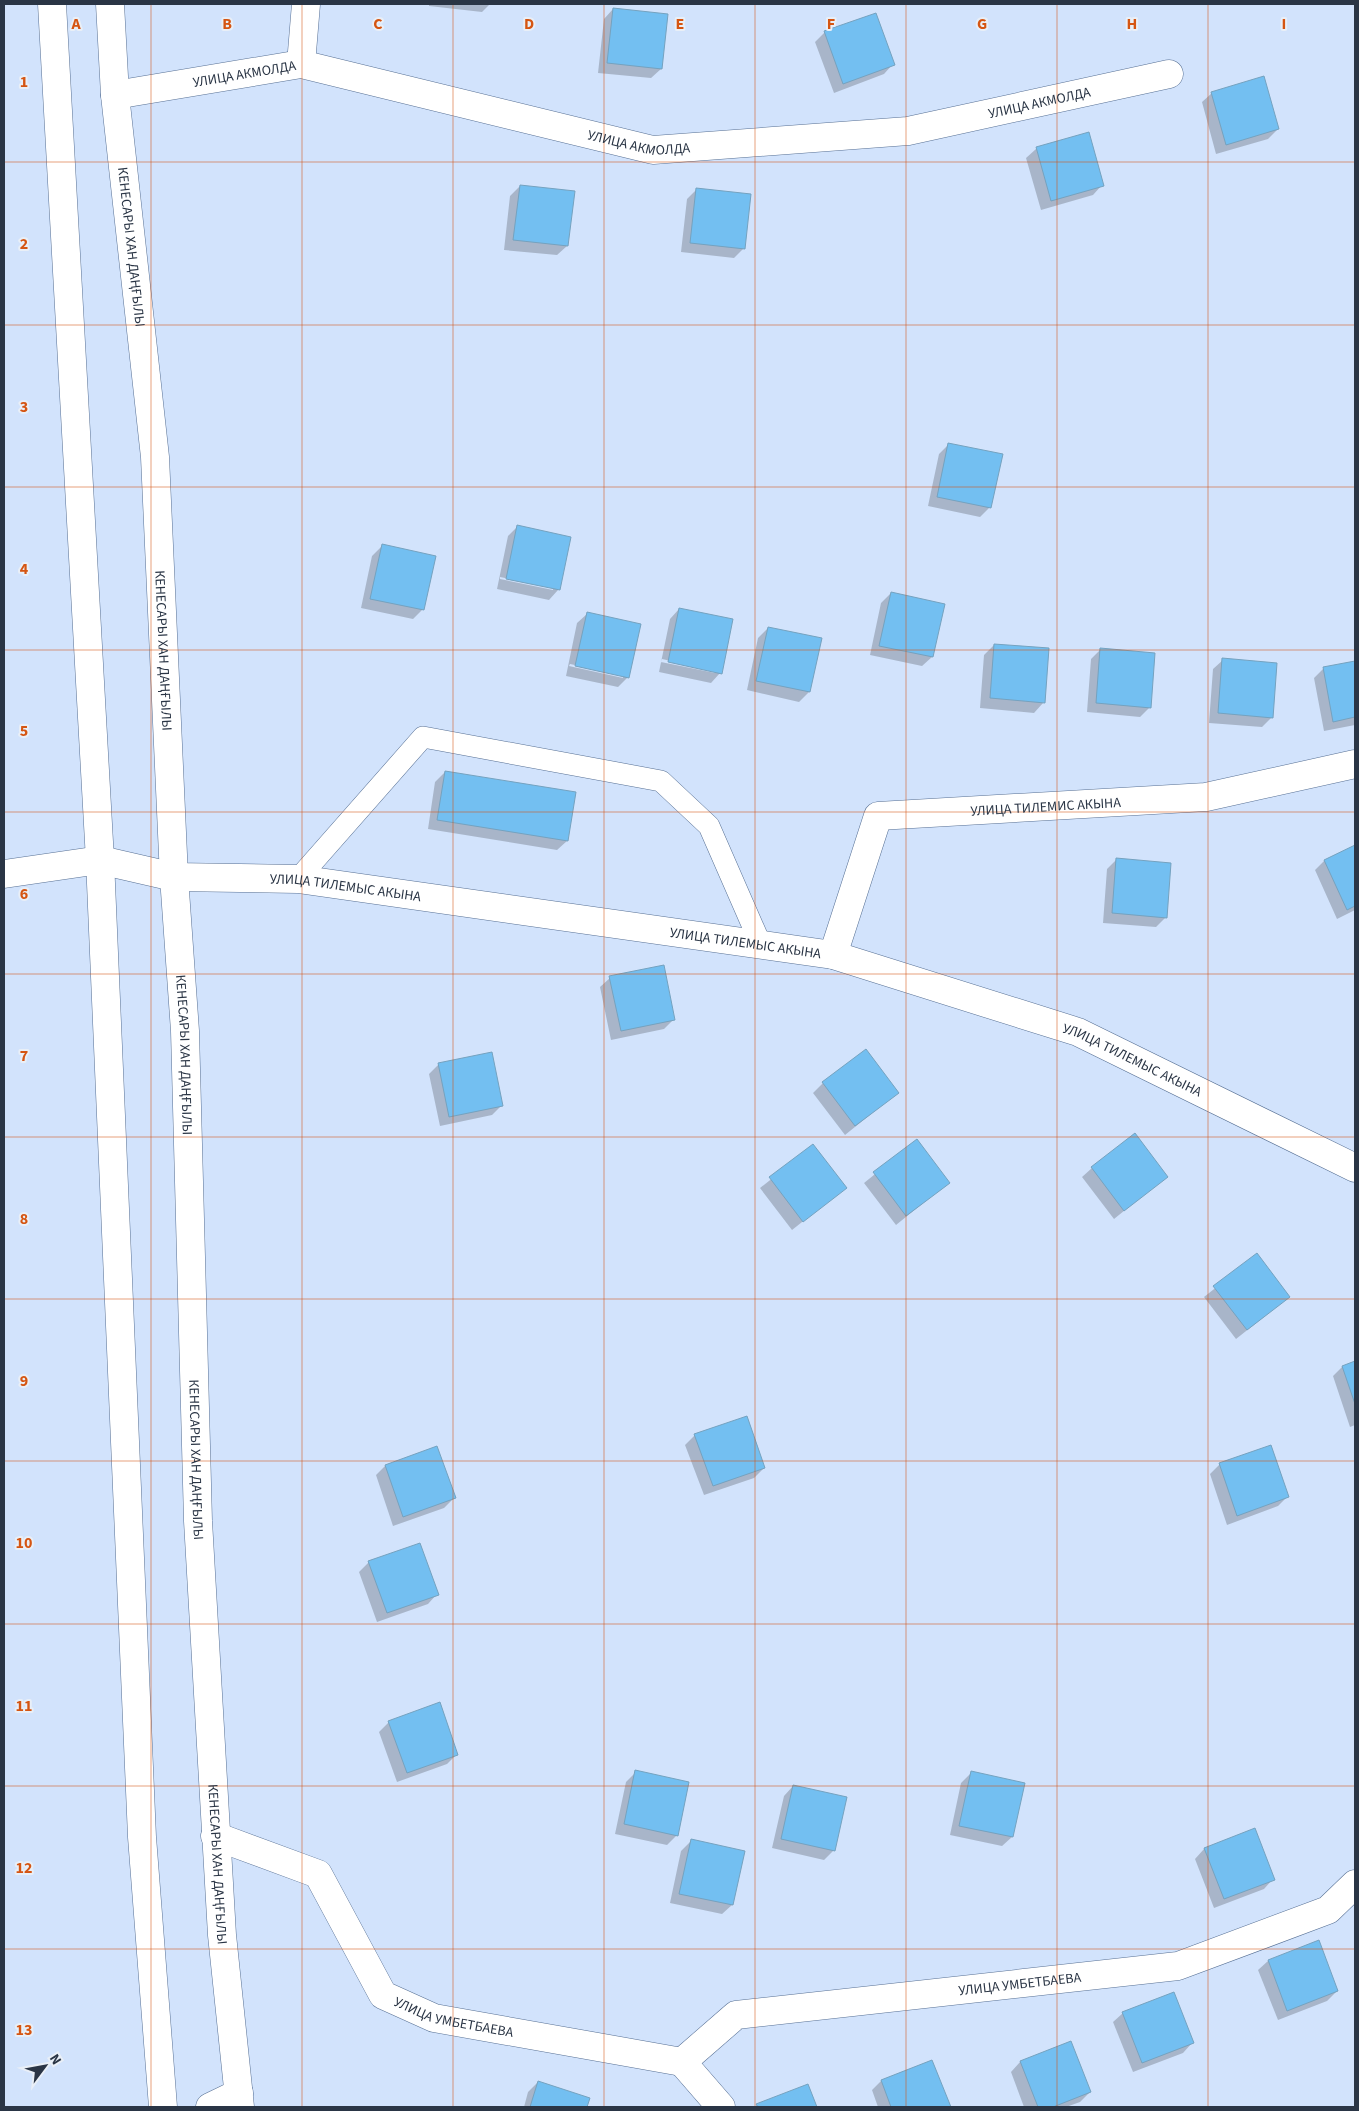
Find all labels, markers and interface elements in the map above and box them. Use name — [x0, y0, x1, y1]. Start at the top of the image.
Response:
text: A — [70, 13, 81, 35]
text: B — [222, 13, 232, 35]
text: C — [373, 13, 383, 35]
text: D — [524, 13, 534, 35]
text: E — [676, 13, 684, 35]
text: F — [827, 13, 835, 35]
text: G — [977, 13, 987, 35]
text: H — [1127, 13, 1137, 35]
text: I — [1282, 13, 1286, 35]
street label: УЛИЦА АКМОЛДА — [191, 56, 298, 93]
text: 1 — [20, 71, 28, 93]
street label: УЛИЦА АКМОЛДА — [986, 82, 1093, 124]
street label: УЛИЦА АКМОЛДА — [585, 125, 691, 161]
street label: КЕНЕСАРЫ ХАН ДАҢҒЫЛЫ — [112, 166, 150, 328]
text: 2 — [20, 233, 28, 255]
text: 3 — [20, 396, 28, 418]
text: 4 — [20, 558, 29, 580]
street label: КЕНЕСАРЫ ХАН ДАҢҒЫЛЫ — [149, 570, 176, 731]
text: 5 — [20, 720, 28, 742]
street label: УЛИЦА ТИЛЕМИС АКЫНА — [970, 793, 1122, 822]
street label: УЛИЦА ТИЛЕМЫС АКЫНА — [270, 870, 423, 907]
text: 6 — [20, 883, 28, 905]
street label: УЛИЦА ТИЛЕМЫС АКЫНА — [668, 923, 823, 964]
street label: КЕНЕСАРЫ ХАН ДАҢҒЫЛЫ — [170, 974, 197, 1135]
street label: УЛИЦА ТИЛЕМЫС АКЫНА — [1060, 1019, 1205, 1102]
text: 7 — [20, 1045, 28, 1067]
text: 8 — [20, 1208, 28, 1230]
text: 9 — [20, 1370, 28, 1392]
street label: КЕНЕСАРЫ ХАН ДАҢҒЫЛЫ — [183, 1379, 208, 1541]
text: 10 — [16, 1532, 32, 1554]
text: 11 — [16, 1695, 32, 1717]
street label: КЕНЕСАРЫ ХАН ДАҢҒЫЛЫ — [202, 1783, 232, 1945]
text: 12 — [16, 1857, 32, 1879]
street label: УЛИЦА УМБЕТБАЕВА — [957, 1968, 1083, 2001]
street label: УЛИЦА УМБЕТБАЕВА — [391, 1992, 515, 2043]
text: 13 — [16, 2019, 32, 2041]
north arrow — [20, 2041, 70, 2091]
text: N — [44, 2050, 66, 2069]

